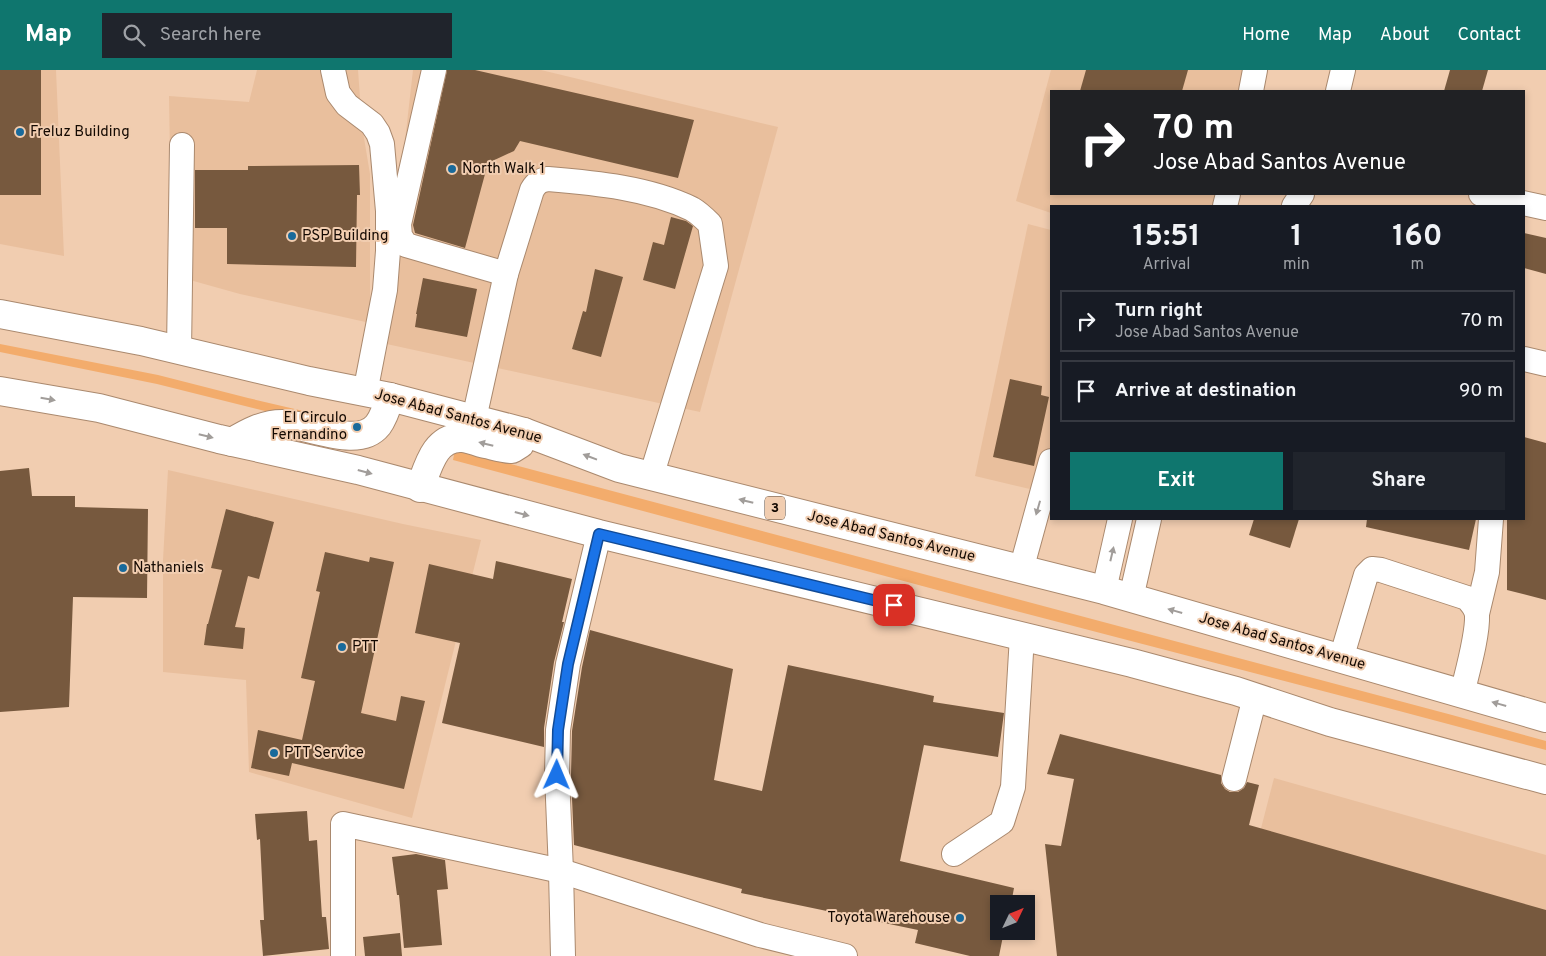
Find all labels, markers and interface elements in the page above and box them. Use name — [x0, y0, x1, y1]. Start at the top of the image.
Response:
search box — [102, 13, 452, 58]
text: Map — [25, 20, 72, 50]
icon: search — [120, 21, 148, 49]
text: Search here — [160, 23, 261, 47]
text: Home — [1242, 24, 1290, 47]
text: Map — [1318, 24, 1352, 47]
text: About — [1380, 24, 1429, 47]
text: Contact — [1457, 24, 1521, 47]
text: 70 m — [1153, 107, 1234, 151]
icon: right — [1070, 110, 1135, 175]
place label: Freluz Building — [30, 123, 130, 142]
marker: Freluz Building — [14, 126, 26, 138]
text: Jose Abad Santos Avenue — [1153, 150, 1406, 177]
place label: North Walk 1 — [462, 160, 545, 179]
marker: North Walk 1 — [446, 163, 458, 175]
text: 15:51 — [1133, 219, 1201, 256]
text: 1 — [1290, 219, 1302, 256]
text: 160 — [1392, 219, 1442, 256]
place label: PSP Building — [302, 227, 389, 246]
marker: PSP Building — [286, 230, 298, 242]
text: Arrival — [1143, 255, 1190, 275]
text: min — [1283, 255, 1310, 275]
text: m — [1411, 255, 1424, 275]
text: Turn right — [1115, 299, 1203, 323]
icon: right — [1072, 307, 1100, 335]
text: 70 m — [1461, 309, 1503, 333]
text: Jose Abad Santos Avenue — [1115, 323, 1299, 343]
icon: arrive — [1072, 377, 1100, 405]
text: Arrive at destination — [1115, 379, 1296, 403]
text: 90 m — [1459, 379, 1503, 403]
street label: Jose Abad Santos Avenue — [372, 386, 544, 448]
one-way arrow — [40, 396, 56, 404]
place label: El Circulo Fernandino — [271, 409, 347, 445]
marker: El Circulo Fernandino — [351, 421, 363, 433]
one-way arrow — [199, 432, 214, 440]
one-way arrow — [478, 440, 493, 448]
button: Exit — [1070, 452, 1283, 510]
button: Share — [1293, 452, 1505, 510]
one-way arrow — [582, 453, 597, 461]
one-way arrow — [357, 469, 372, 477]
road number: 3 — [765, 496, 785, 519]
one-way arrow — [739, 497, 754, 505]
one-way arrow — [1034, 501, 1042, 516]
street label: Jose Abad Santos Avenue — [805, 507, 977, 567]
one-way arrow — [514, 510, 529, 518]
one-way arrow — [1108, 547, 1116, 562]
place label: Nathaniels — [133, 559, 204, 578]
marker: Nathaniels — [117, 562, 129, 574]
pin — [873, 584, 915, 626]
icon: arrive — [880, 591, 908, 619]
one-way arrow — [1167, 606, 1182, 614]
street label: Jose Abad Santos Avenue — [1197, 609, 1367, 675]
place label: PTT — [352, 638, 379, 657]
marker: PTT — [336, 641, 348, 653]
one-way arrow — [1492, 700, 1507, 708]
place label: PTT Service — [284, 744, 364, 763]
marker: PTT Service — [268, 747, 280, 759]
position arrow — [530, 748, 582, 800]
north arrow — [990, 895, 1035, 940]
map controls — [990, 895, 1035, 940]
place label: Toyota Warehouse — [827, 909, 950, 928]
marker: Toyota Warehouse — [954, 912, 966, 924]

